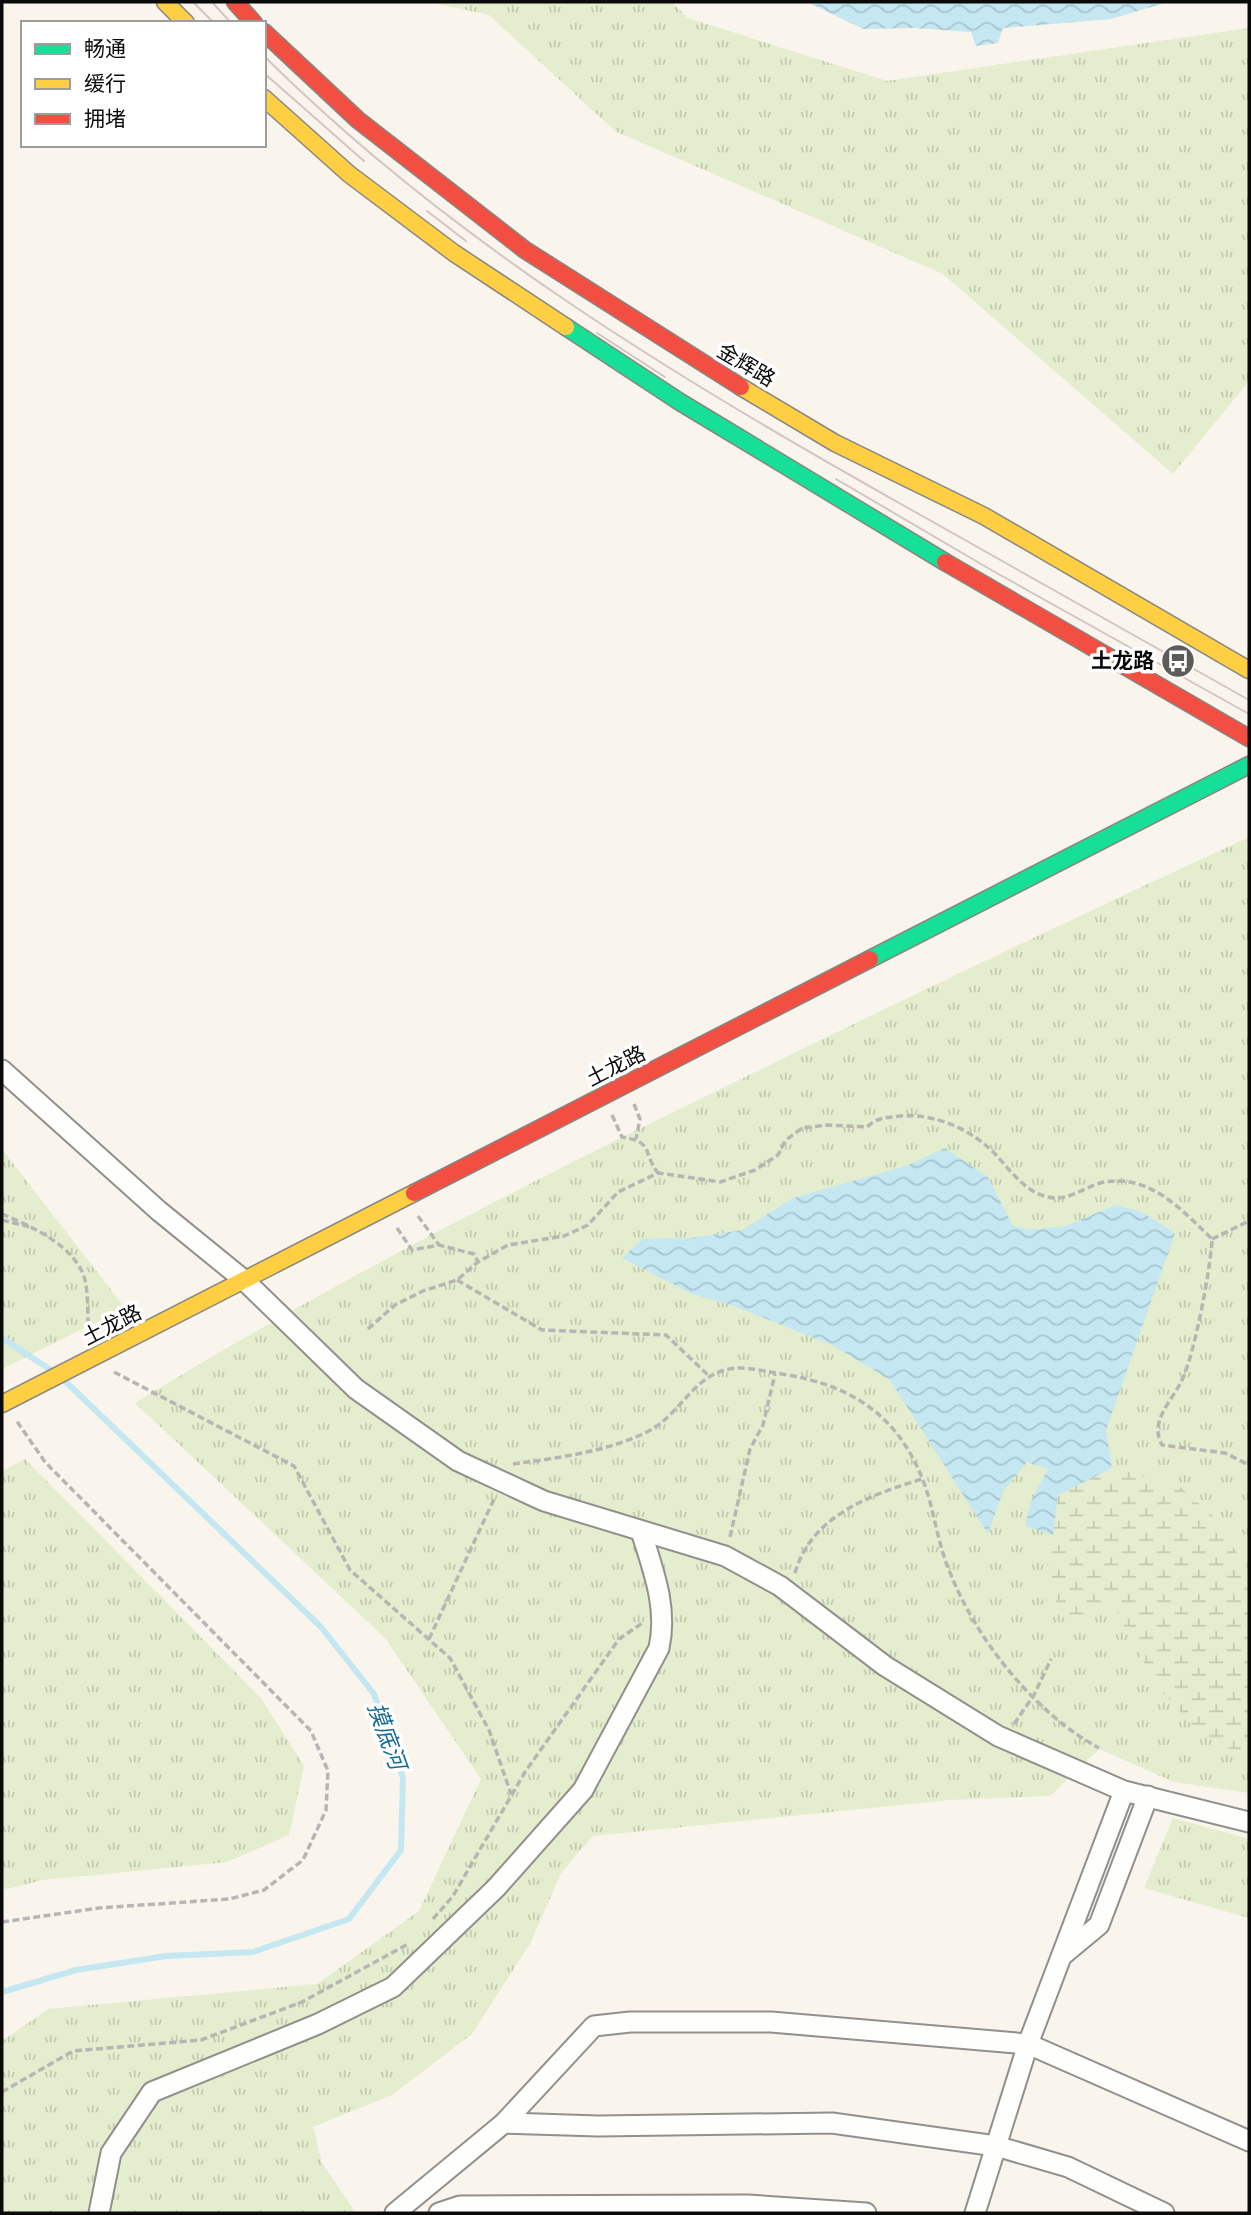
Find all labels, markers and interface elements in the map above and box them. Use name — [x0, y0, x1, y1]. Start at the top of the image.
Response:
legend — [21, 21, 266, 147]
text: 畅通 — [84, 34, 126, 63]
text: 缓行 — [84, 69, 126, 98]
text: 拥堵 — [84, 104, 126, 133]
street label: 金辉路 — [712, 336, 781, 393]
bus stop icon: 土龙路 — [1159, 642, 1197, 680]
place label: 土龙路 — [1091, 646, 1154, 675]
street label: 土龙路 — [581, 1038, 650, 1093]
street label: 土龙路 — [77, 1297, 146, 1352]
water label: 摸底河 — [360, 1698, 415, 1778]

